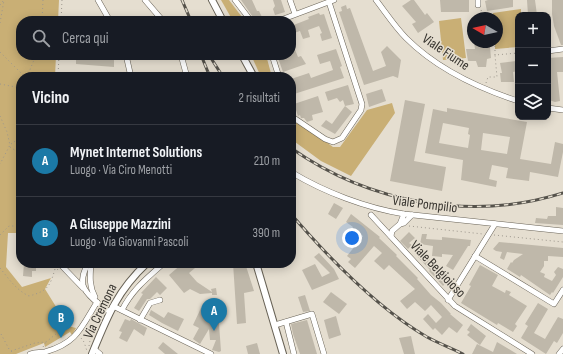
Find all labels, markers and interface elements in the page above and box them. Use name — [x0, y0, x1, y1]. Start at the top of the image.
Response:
north arrow — [467, 12, 503, 48]
map controls — [515, 12, 551, 120]
button: + — [515, 12, 551, 48]
search box — [16, 16, 296, 60]
icon: search — [30, 27, 52, 49]
text: Cerca qui — [62, 29, 109, 48]
street label: Viale Fiume — [419, 30, 473, 74]
button: − — [515, 48, 551, 84]
button: layers — [515, 84, 551, 120]
text: Vicino — [32, 88, 69, 108]
text: 2 risultati — [239, 90, 280, 106]
text: Mynet Internet Solutions — [70, 143, 202, 162]
text: A — [42, 153, 48, 169]
text: 210 m — [254, 153, 280, 169]
text: Luogo · Via Ciro Menotti — [70, 162, 172, 178]
street label: Viale Pompilio — [392, 192, 459, 216]
text: A Giuseppe Mazzini — [70, 215, 171, 234]
text: B — [42, 225, 48, 241]
text: 390 m — [253, 225, 280, 241]
your location — [342, 228, 362, 248]
text: Luogo · Via Giovanni Pascoli — [70, 234, 189, 250]
street label: Viale Belgioioso — [407, 237, 469, 301]
street label: Via Cremona — [79, 281, 121, 341]
pin: A — [201, 298, 227, 331]
pin: B — [48, 305, 74, 338]

